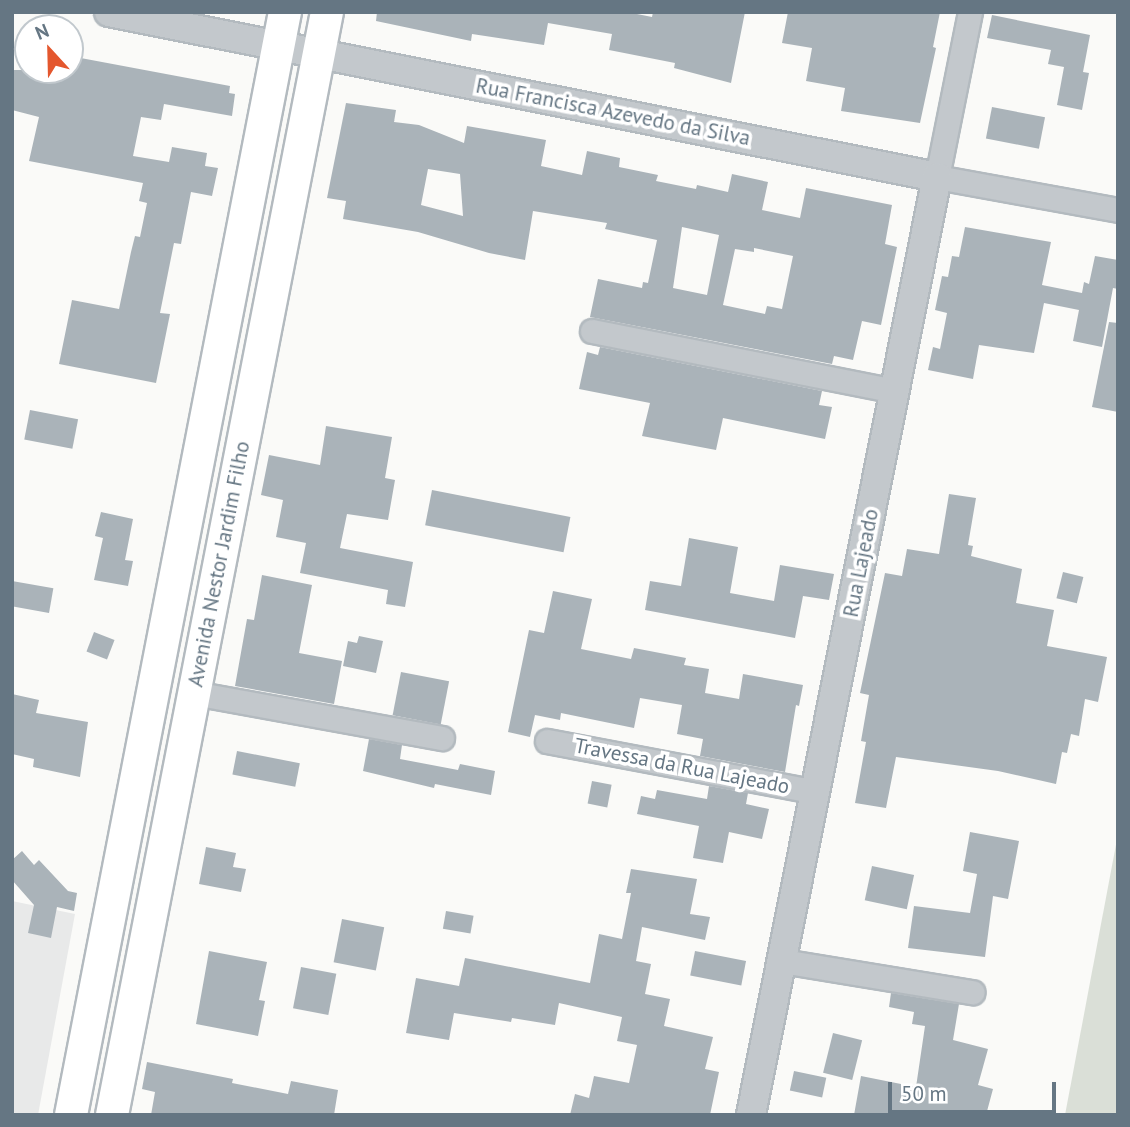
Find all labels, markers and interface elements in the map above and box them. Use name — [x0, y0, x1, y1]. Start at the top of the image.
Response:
north arrow — [14, 14, 84, 84]
text: N — [32, 18, 52, 45]
street label: Rua Francisca Azevedo da Silva — [473, 73, 753, 151]
street label: Avenida Nestor Jardim Filho — [183, 439, 255, 689]
street label: Rua Lajeado — [838, 507, 884, 619]
street label: Travessa da Rua Lajeado — [572, 733, 792, 799]
scale bar — [892, 1068, 1060, 1112]
text: 50 m — [901, 1080, 947, 1107]

